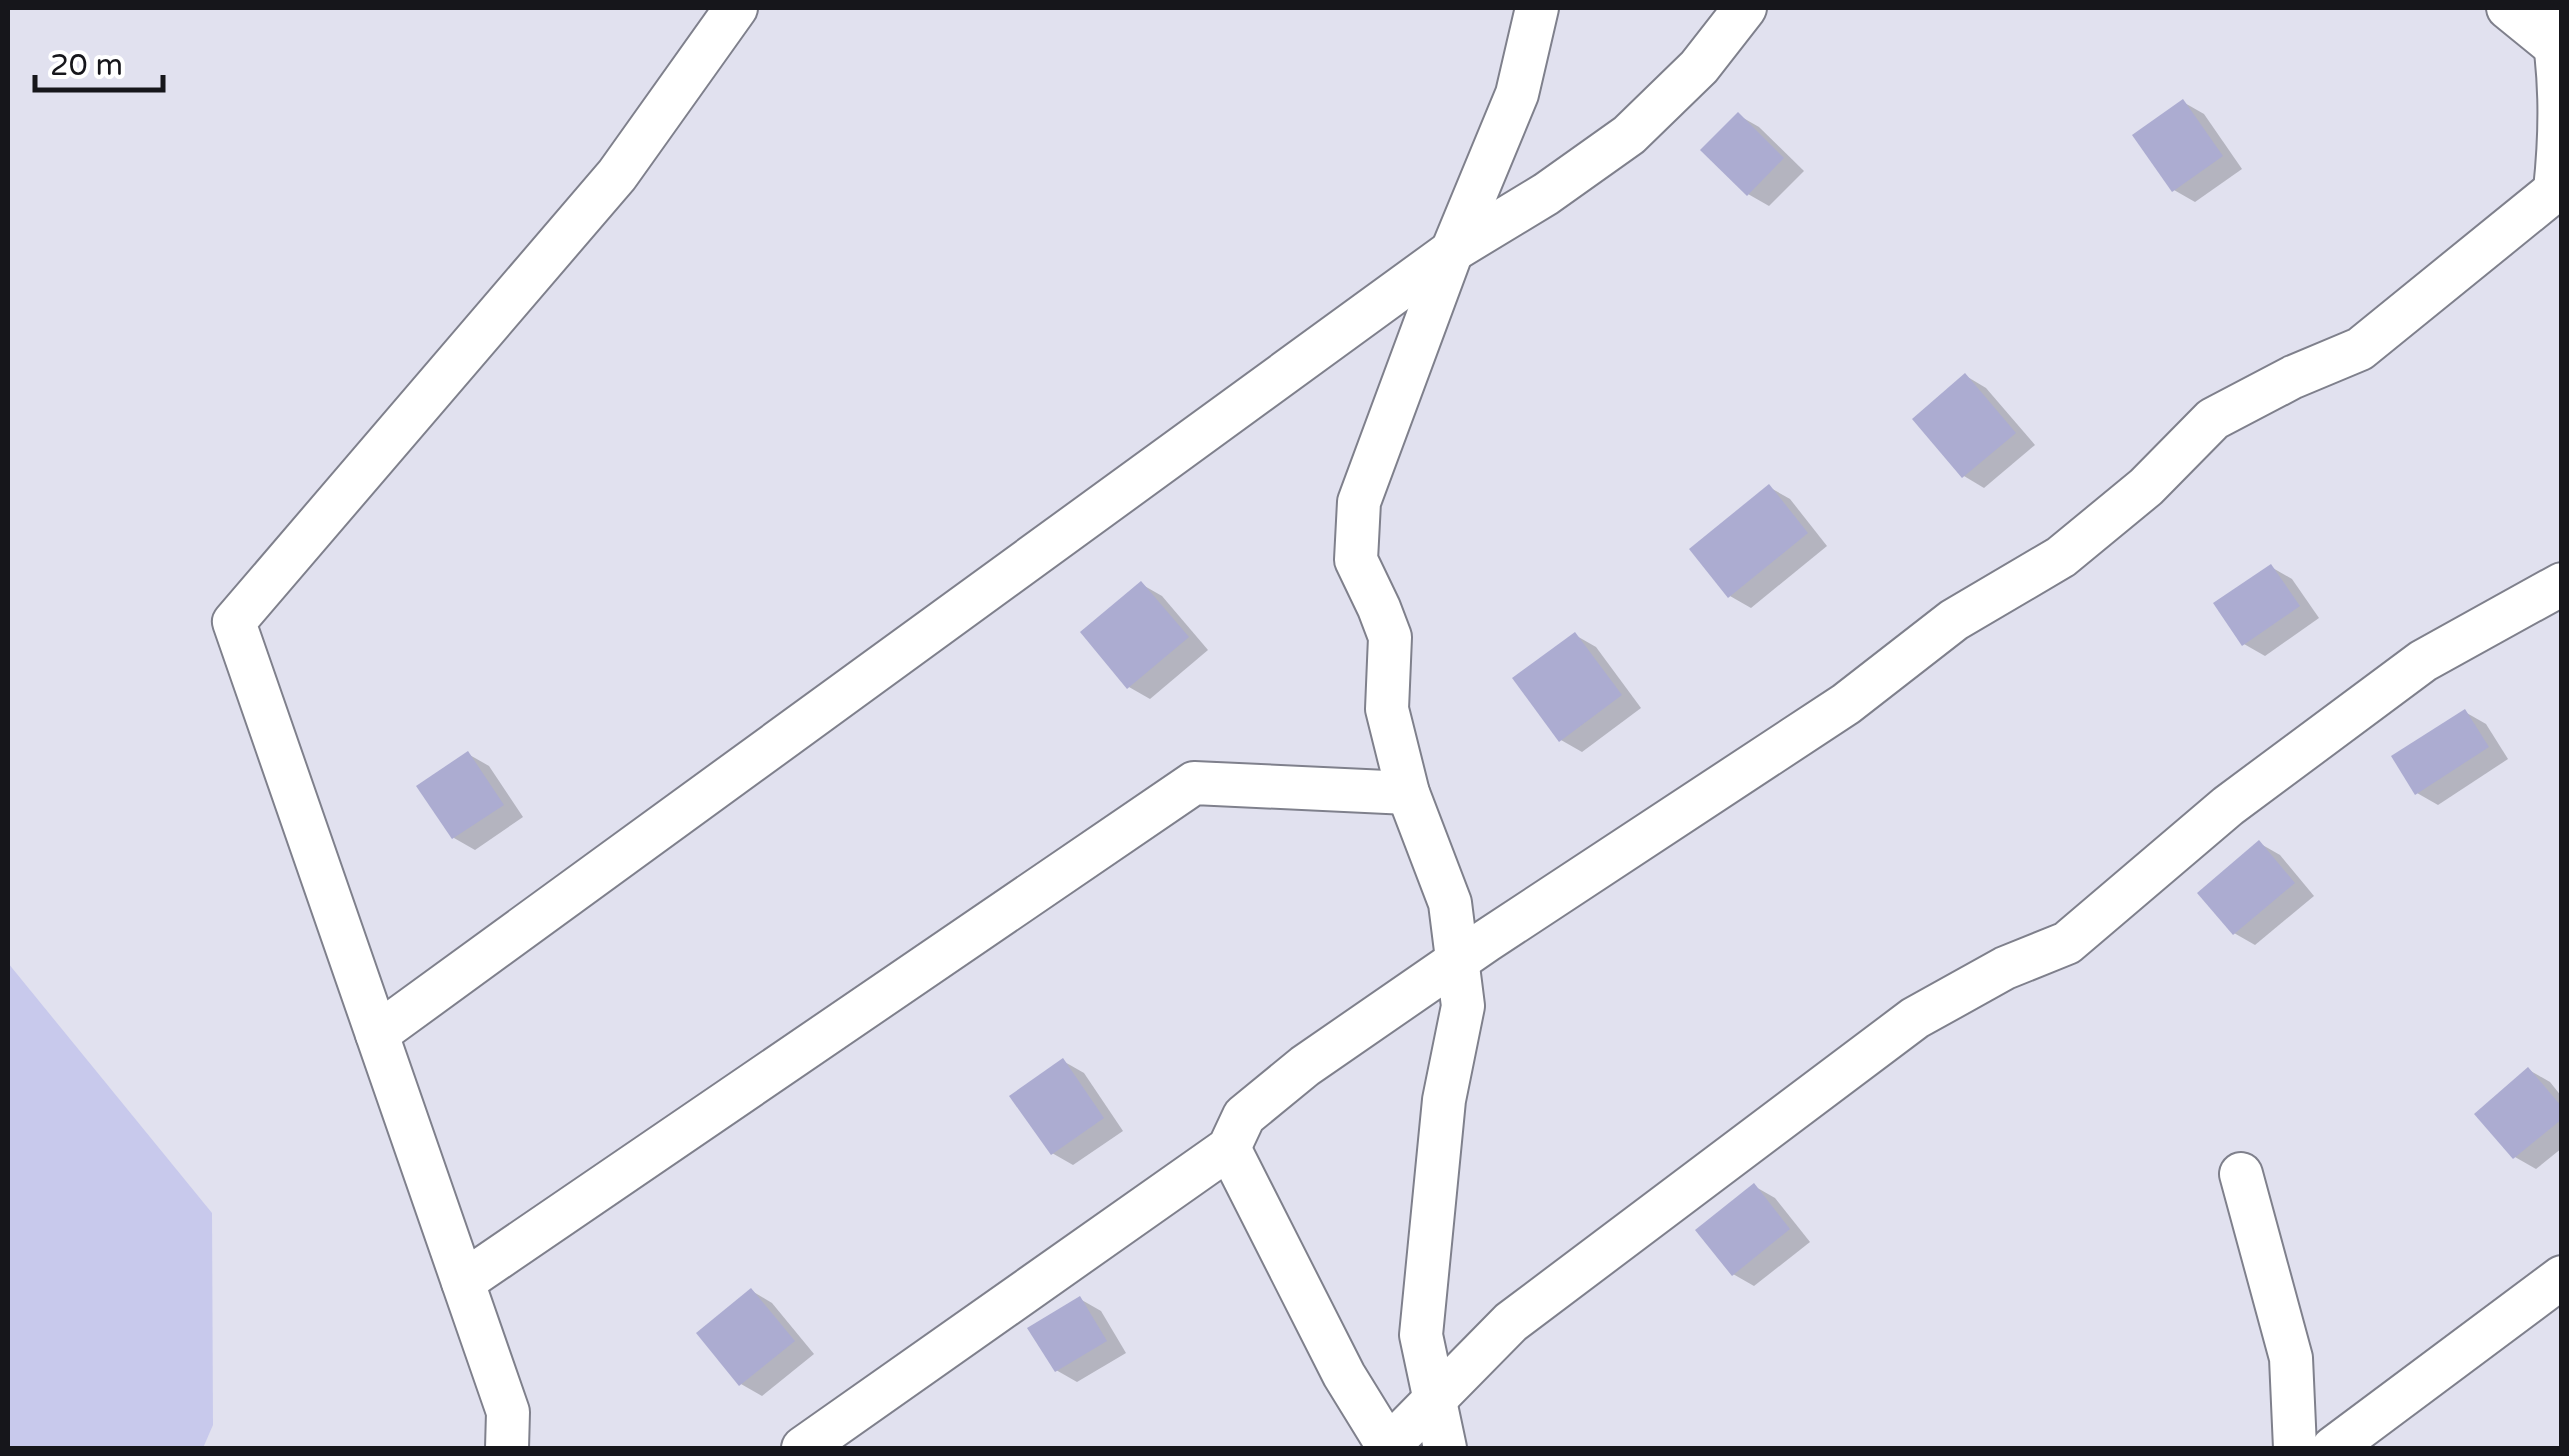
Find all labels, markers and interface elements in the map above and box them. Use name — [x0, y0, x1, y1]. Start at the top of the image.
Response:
scale bar — [35, 30, 162, 92]
text: 20 m — [50, 47, 123, 84]

